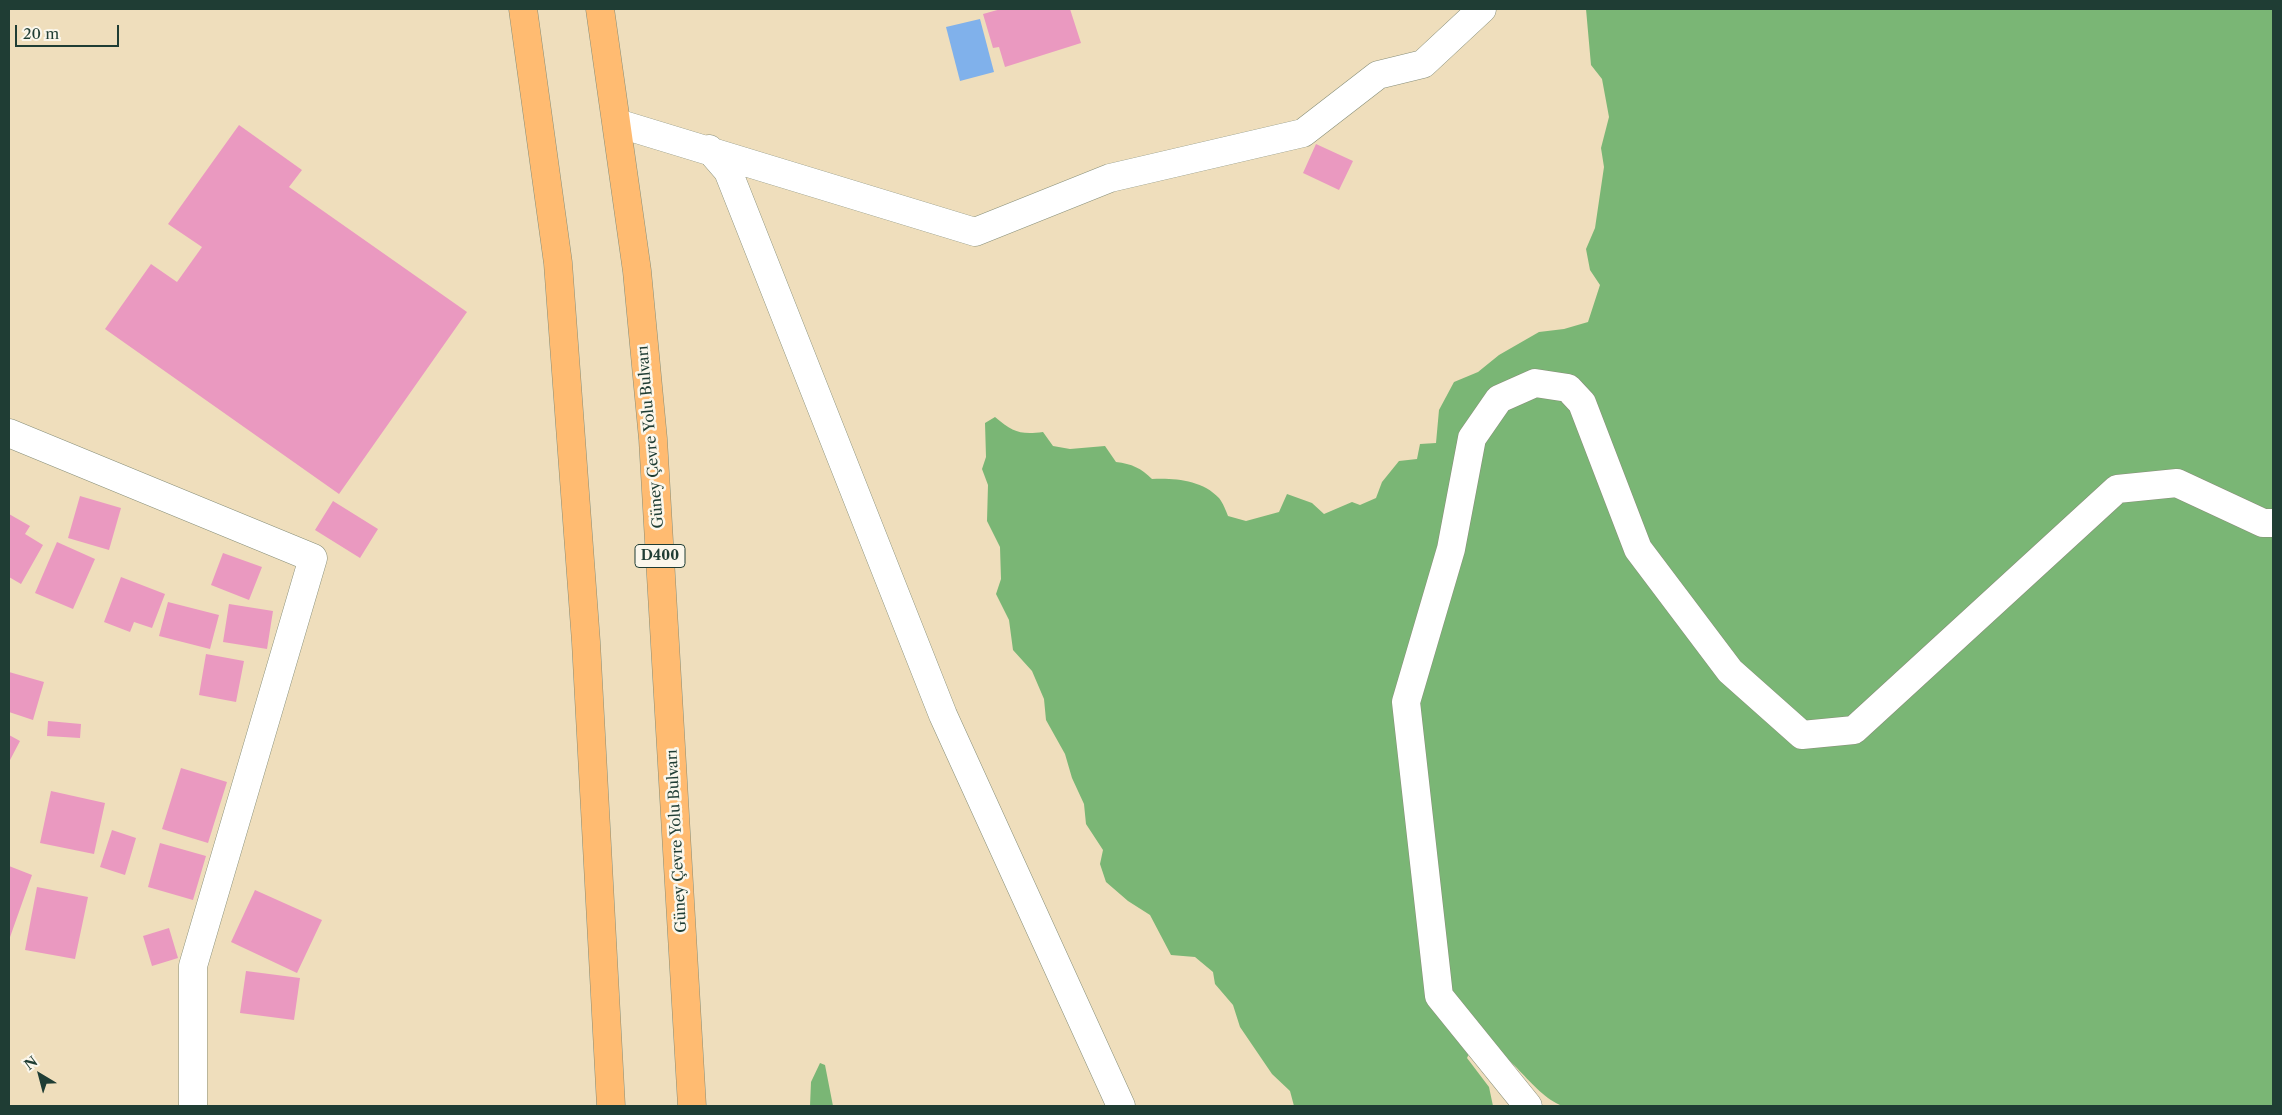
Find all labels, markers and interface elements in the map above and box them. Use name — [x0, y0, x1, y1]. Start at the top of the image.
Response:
scale bar — [18, 15, 121, 47]
text: 20 m — [23, 24, 59, 43]
street label: Güney Çevre Yolu Bulvarı — [634, 345, 668, 529]
road number: D400 — [635, 544, 685, 568]
street label: Güney Çevre Yolu Bulvarı — [663, 749, 691, 933]
north arrow — [15, 1050, 65, 1100]
text: N — [21, 1052, 41, 1074]

